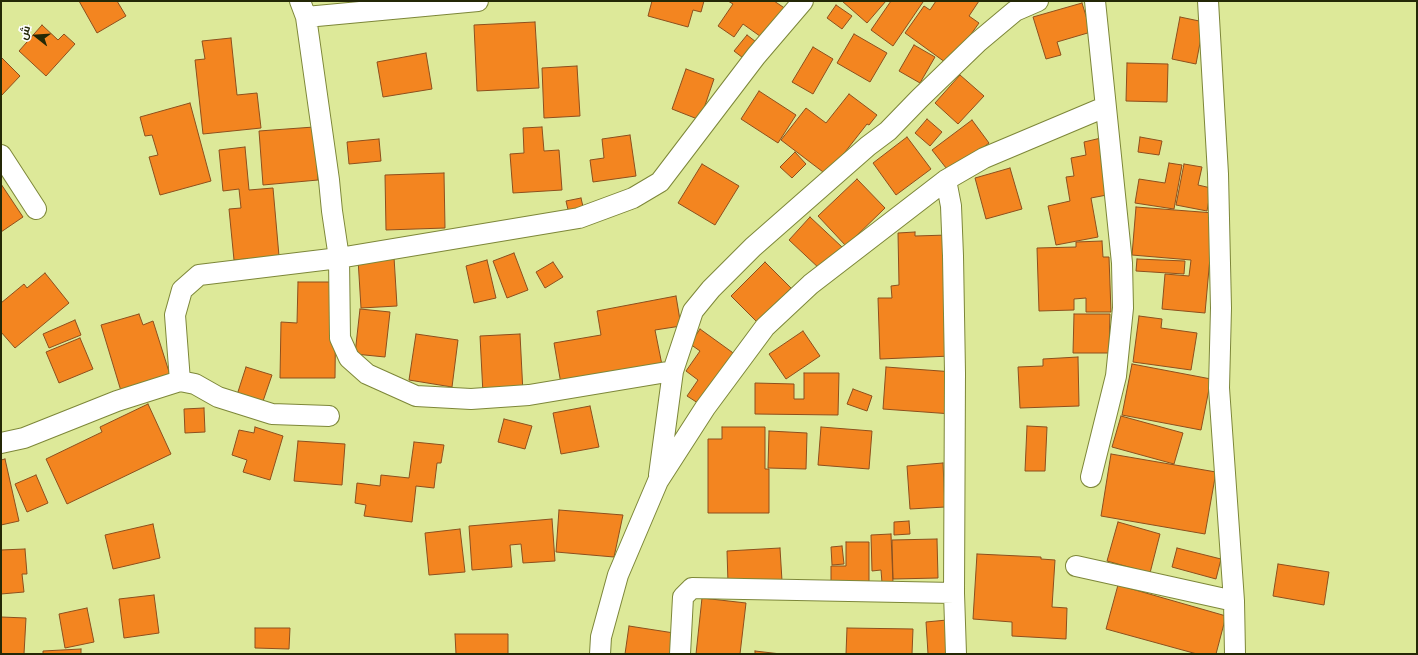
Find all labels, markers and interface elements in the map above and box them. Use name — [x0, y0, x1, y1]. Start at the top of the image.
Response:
north arrow — [16, 16, 56, 56]
text: ش — [16, 24, 33, 41]

